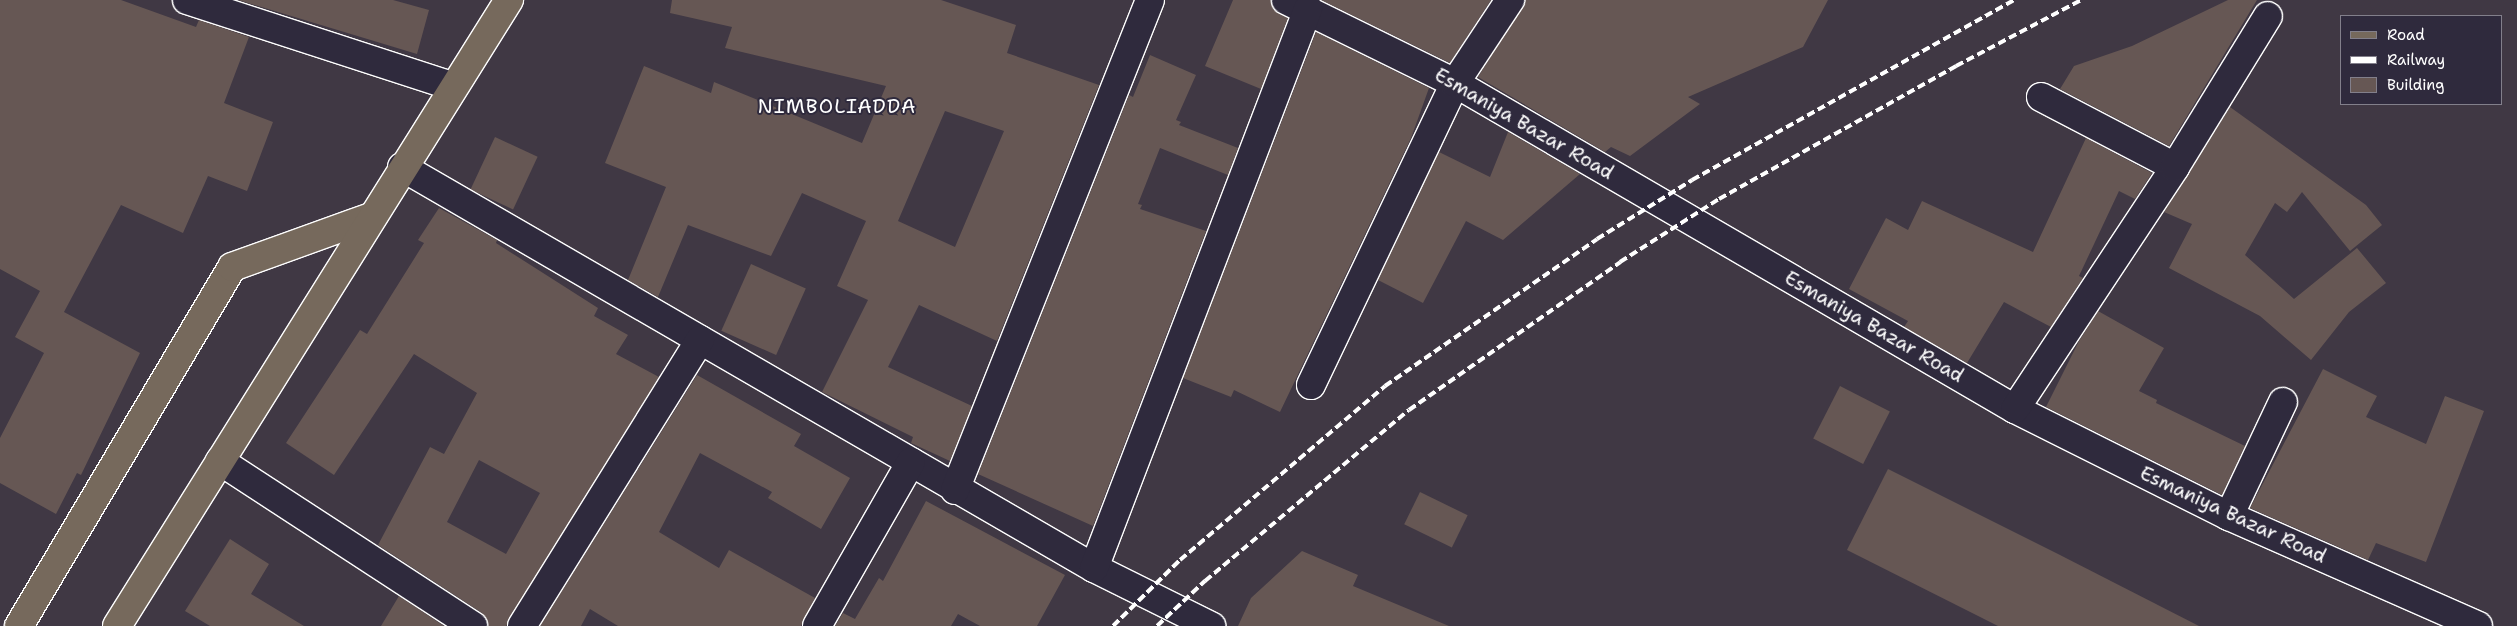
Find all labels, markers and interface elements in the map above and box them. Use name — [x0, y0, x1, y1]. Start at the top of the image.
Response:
legend — [2340, 15, 2502, 105]
text: Road — [2387, 25, 2425, 45]
text: Railway — [2387, 50, 2445, 70]
street label: Esmaniya Bazar Road — [1430, 63, 1618, 185]
text: Building — [2387, 75, 2444, 95]
district label: NIMBOLIADDA — [756, 94, 918, 118]
street label: Esmaniya Bazar Road — [1780, 266, 1968, 388]
street label: Esmaniya Bazar Road — [2136, 462, 2330, 568]

